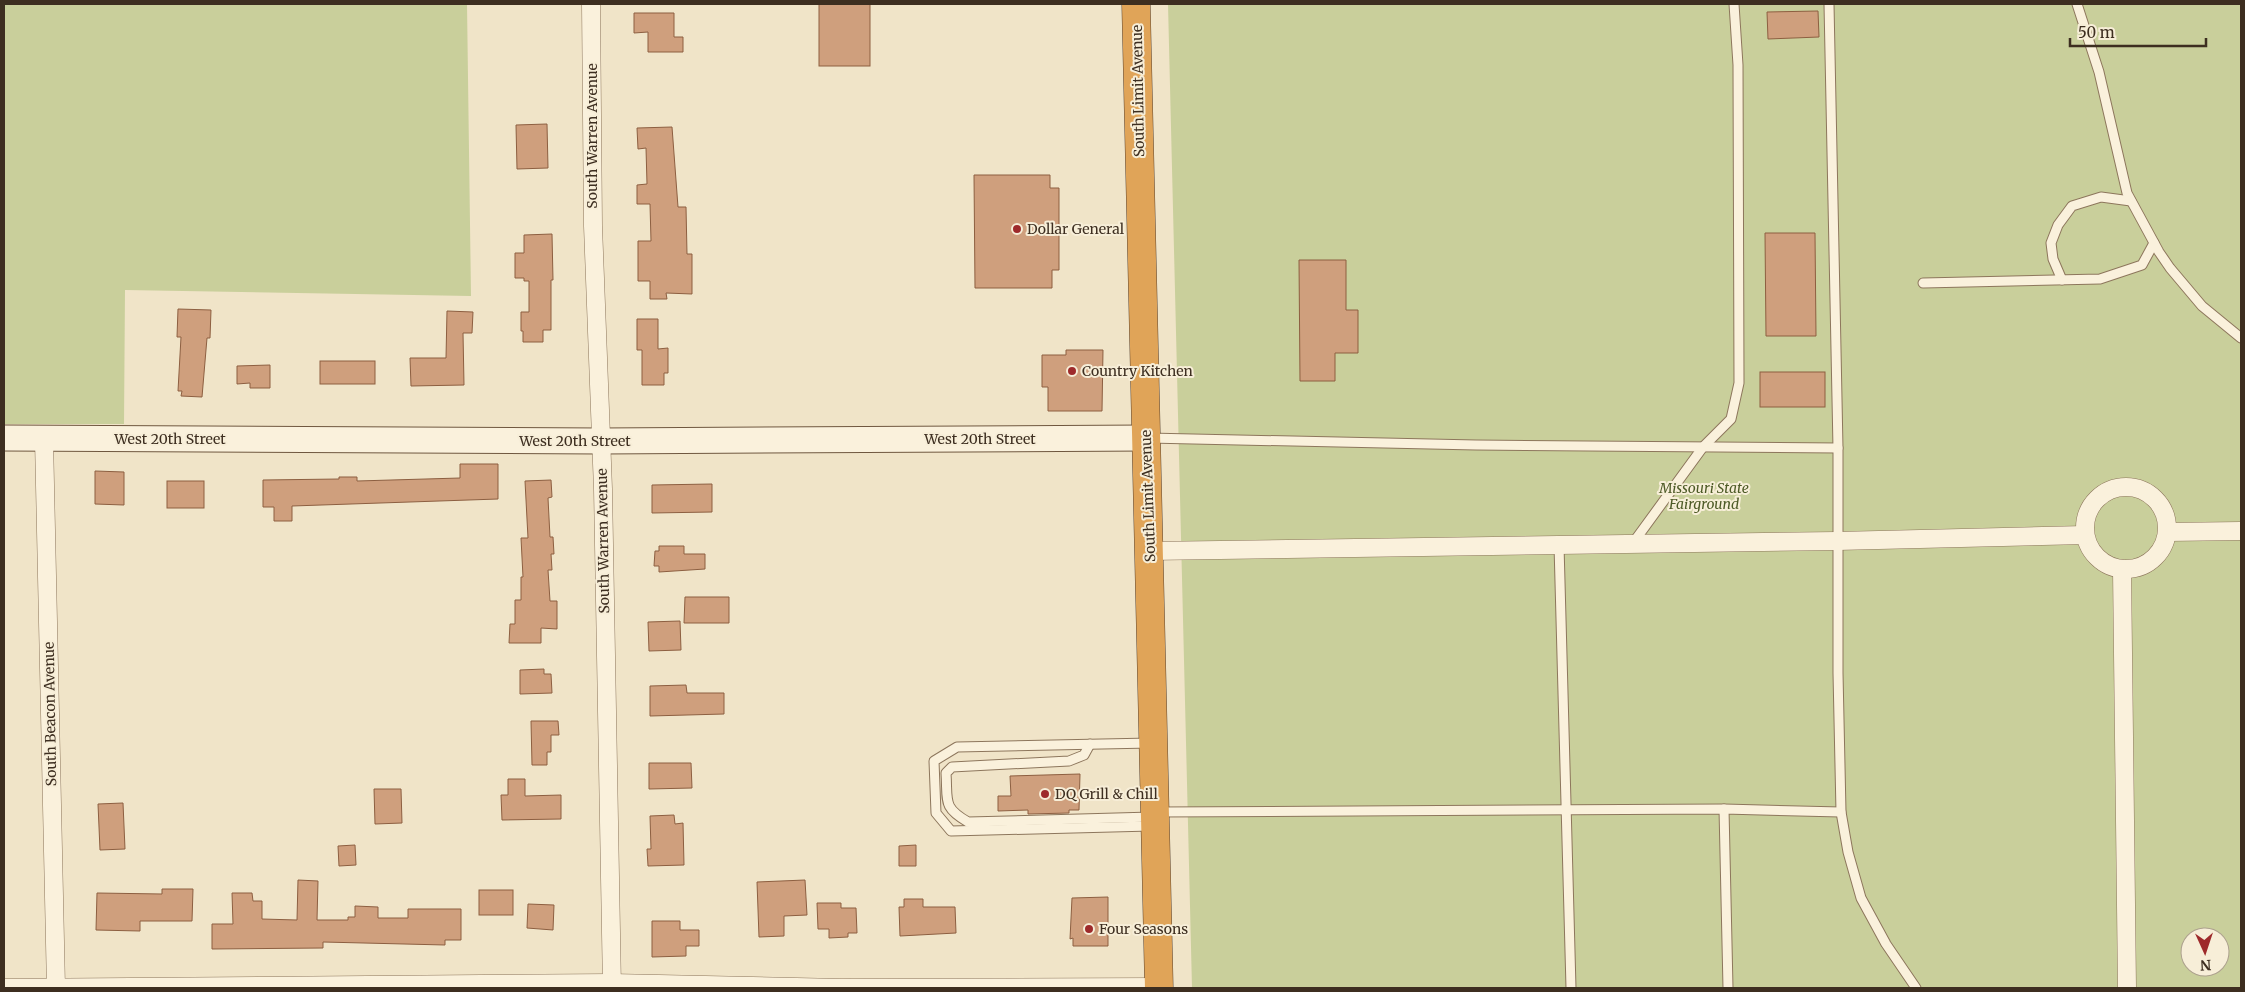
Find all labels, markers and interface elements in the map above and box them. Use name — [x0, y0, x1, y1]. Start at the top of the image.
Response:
scale bar — [2070, 15, 2206, 47]
text: 50 m — [2078, 23, 2115, 42]
street label: South Limit Avenue — [1128, 25, 1148, 157]
street label: South Warren Avenue — [583, 63, 601, 209]
place label: Dollar General — [1027, 220, 1125, 238]
marker: Dollar General — [1011, 223, 1023, 235]
place label: Country Kitchen — [1082, 362, 1193, 380]
marker: Country Kitchen — [1066, 365, 1078, 377]
street label: West 20th Street — [113, 430, 226, 448]
street label: West 20th Street — [923, 430, 1036, 448]
street label: South Limit Avenue — [1137, 430, 1159, 562]
street label: West 20th Street — [518, 432, 631, 450]
street label: South Warren Avenue — [593, 468, 613, 614]
park label: Missouri State Fairground — [1658, 479, 1749, 513]
street label: South Beacon Avenue — [40, 642, 60, 786]
place label: DQ Grill & Chill — [1055, 785, 1158, 803]
marker: DQ Grill & Chill — [1039, 788, 1051, 800]
place label: Four Seasons — [1099, 920, 1188, 938]
marker: Four Seasons — [1083, 923, 1095, 935]
north arrow — [2180, 927, 2230, 977]
text: N — [2200, 956, 2212, 974]

